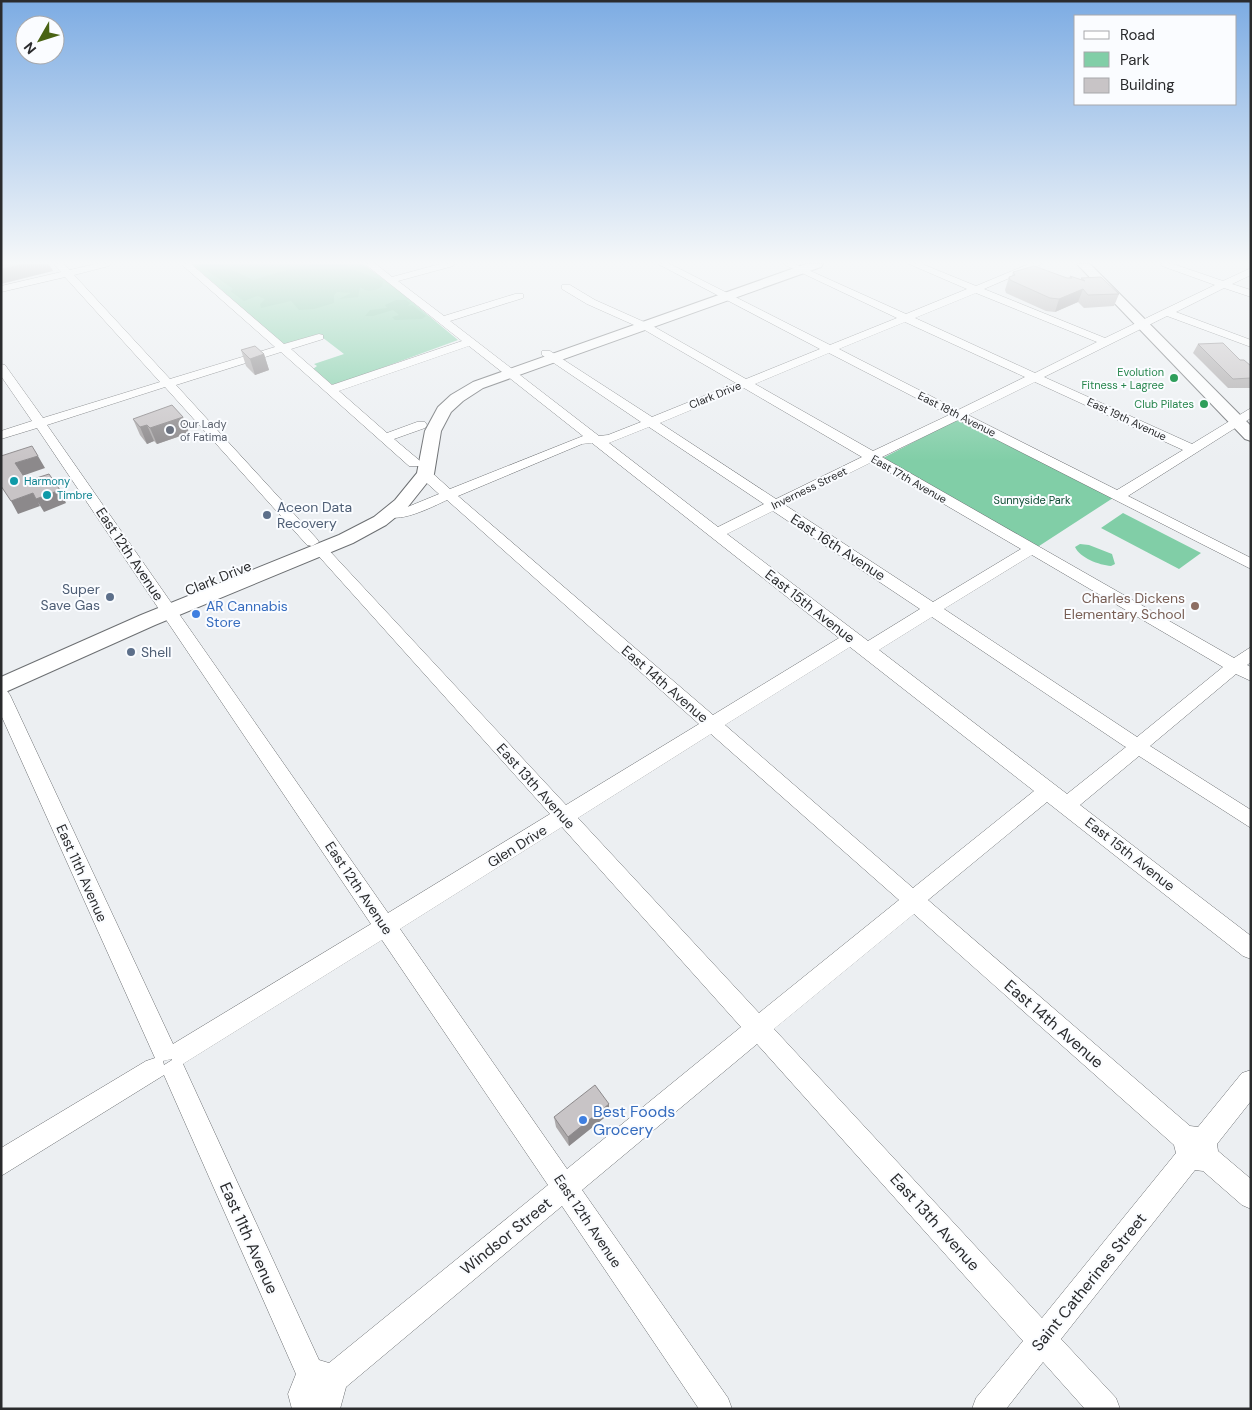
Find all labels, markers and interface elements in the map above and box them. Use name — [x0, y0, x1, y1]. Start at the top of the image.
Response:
north arrow — [15, 15, 65, 65]
legend — [1074, 15, 1237, 105]
text: Road — [1120, 25, 1155, 45]
text: N — [20, 39, 40, 58]
text: Park — [1120, 50, 1150, 70]
text: Building — [1120, 75, 1175, 95]
place label: Evolution Fitness + Lagree — [1081, 365, 1164, 392]
marker: Evolution Fitness + Lagree — [1168, 372, 1180, 384]
street label: Clark Drive — [687, 378, 743, 412]
street label: East 18th Avenue — [916, 388, 998, 440]
street label: East 19th Avenue — [1085, 394, 1169, 444]
place label: Club Pilates — [1134, 397, 1194, 411]
marker: Club Pilates — [1198, 398, 1210, 410]
place label: Our Lady of Fatima — [180, 417, 227, 444]
marker: Our Lady of Fatima — [164, 424, 176, 436]
street label: East 17th Avenue — [869, 452, 949, 506]
street label: Inverness Street — [769, 464, 849, 512]
place label: Harmony — [24, 474, 70, 488]
marker: Harmony — [8, 475, 20, 487]
place label: Timbre — [57, 488, 93, 502]
marker: Timbre — [41, 489, 53, 501]
park label: Sunnyside Park — [994, 493, 1071, 507]
place label: Aceon Data Recovery — [277, 498, 352, 532]
street label: East 12th Avenue — [92, 504, 168, 604]
marker: Aceon Data Recovery — [261, 509, 273, 521]
street label: East 16th Avenue — [787, 510, 889, 584]
street label: Clark Drive — [182, 557, 254, 599]
street label: East 15th Avenue — [761, 565, 859, 647]
place label: Super Save Gas — [41, 580, 100, 614]
place label: Charles Dickens Elementary School — [1064, 589, 1185, 623]
marker: Super Save Gas — [104, 591, 116, 603]
place label: AR Cannabis Store — [206, 597, 288, 631]
marker: Charles Dickens Elementary School — [1189, 600, 1201, 612]
marker: AR Cannabis Store — [190, 608, 202, 620]
street label: East 14th Avenue — [618, 641, 712, 727]
place label: Shell — [141, 643, 171, 661]
marker: Shell — [125, 646, 137, 658]
street label: East 13th Avenue — [493, 739, 579, 833]
street label: East 15th Avenue — [1081, 813, 1179, 895]
street label: East 11th Avenue — [52, 821, 112, 925]
street label: Glen Drive — [484, 821, 550, 871]
street label: East 12th Avenue — [321, 838, 397, 938]
street label: East 14th Avenue — [1000, 975, 1108, 1073]
place label: Best Foods Grocery — [593, 1101, 675, 1140]
marker: Best Foods Grocery — [577, 1114, 589, 1126]
street label: East 13th Avenue — [886, 1169, 984, 1275]
street label: East 12th Avenue — [550, 1171, 626, 1271]
street label: East 11th Avenue — [215, 1179, 283, 1297]
street label: Windsor Street — [456, 1193, 556, 1279]
street label: Saint Catherines Street — [1027, 1209, 1151, 1355]

